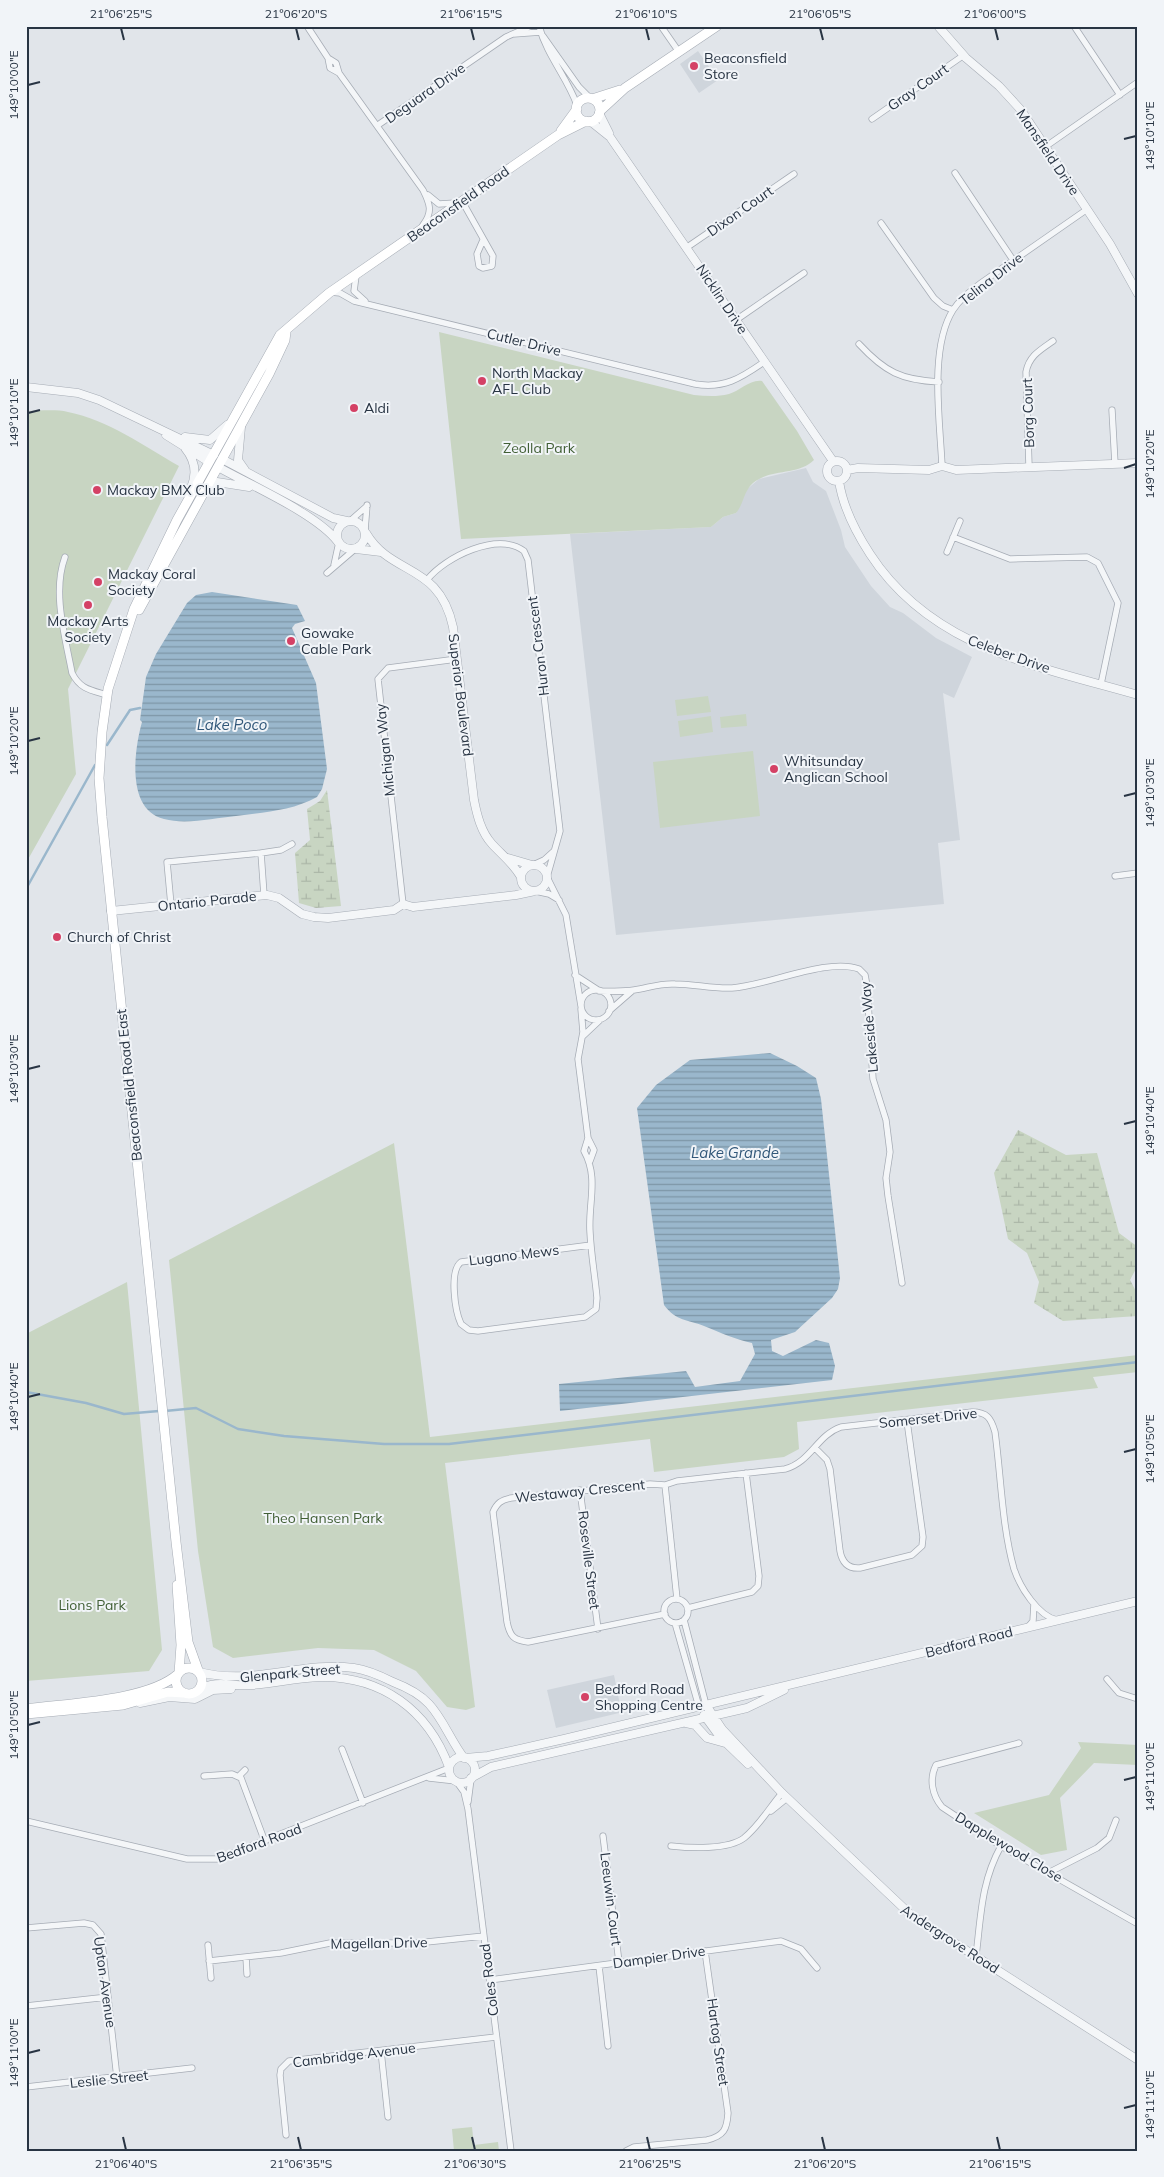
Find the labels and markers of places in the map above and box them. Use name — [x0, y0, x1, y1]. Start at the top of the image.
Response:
place label: Beaconsfield Store — [704, 49, 787, 83]
marker: Beaconsfield Store — [688, 60, 700, 72]
place label: North Mackay AFL Club — [492, 364, 583, 398]
marker: North Mackay AFL Club — [476, 375, 488, 387]
place label: Aldi — [364, 399, 389, 417]
marker: Aldi — [348, 402, 360, 414]
place label: Mackay BMX Club — [107, 481, 225, 499]
marker: Mackay BMX Club — [91, 484, 103, 496]
place label: Mackay Coral Society — [108, 565, 196, 599]
marker: Mackay Coral Society — [92, 576, 104, 588]
marker: Mackay Arts Society — [82, 599, 94, 611]
place label: Mackay Arts Society — [47, 612, 129, 646]
place label: Gowake Cable Park — [301, 624, 372, 658]
marker: Gowake Cable Park — [285, 635, 297, 647]
place label: Whitsunday Anglican School — [784, 752, 888, 786]
marker: Whitsunday Anglican School — [768, 763, 780, 775]
place label: Church of Christ — [67, 928, 171, 946]
marker: Church of Christ — [51, 931, 63, 943]
place label: Bedford Road Shopping Centre — [595, 1680, 703, 1714]
marker: Bedford Road Shopping Centre — [579, 1691, 591, 1703]

